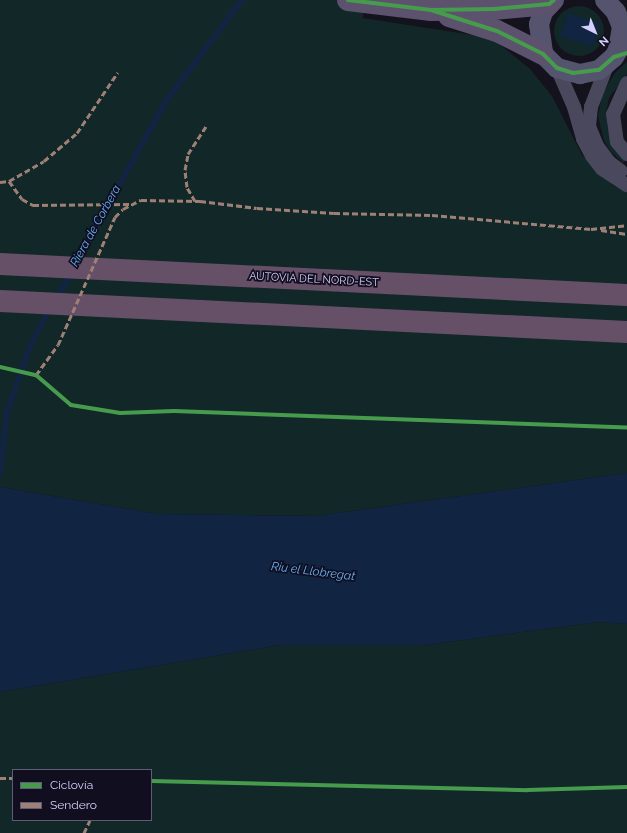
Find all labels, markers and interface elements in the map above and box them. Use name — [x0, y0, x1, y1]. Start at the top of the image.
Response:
north arrow — [575, 12, 615, 52]
text: N — [596, 34, 611, 49]
water label: Riera de Corbera — [68, 183, 124, 269]
street label: AUTOVIA DEL NORD-EST — [248, 270, 380, 290]
water label: Riu el Llobregat — [270, 560, 356, 584]
legend — [12, 769, 152, 821]
text: Ciclovía — [50, 778, 93, 792]
text: Sendero — [50, 798, 97, 812]

